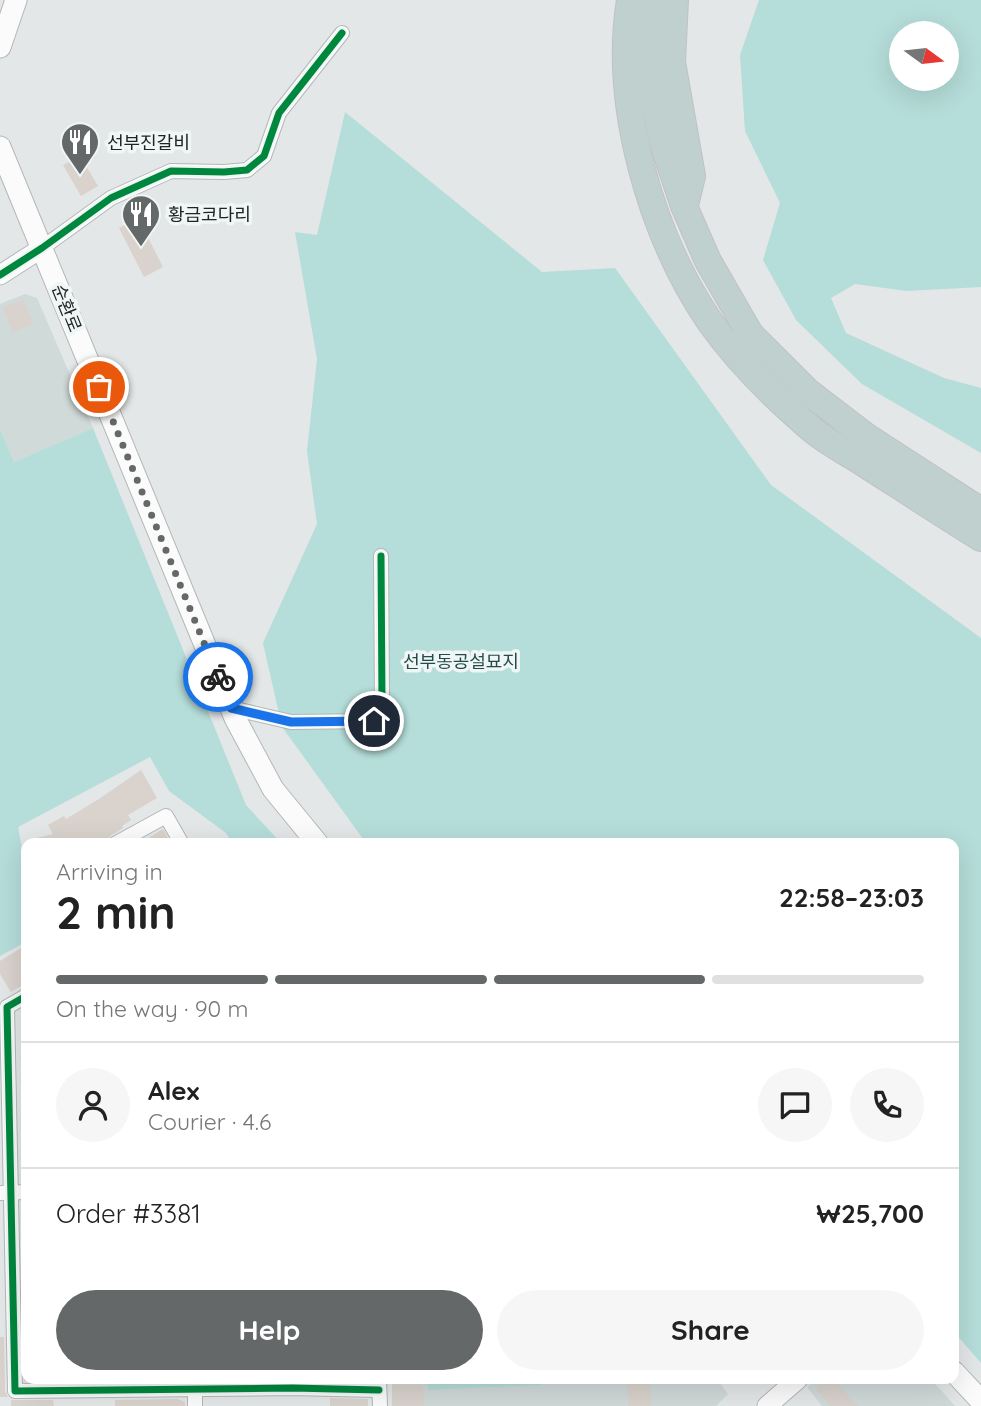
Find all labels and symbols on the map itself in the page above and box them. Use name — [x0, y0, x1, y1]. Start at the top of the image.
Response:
north arrow — [889, 21, 959, 91]
restaurant icon: 선부진갈비 — [59, 121, 101, 176]
place label: 선부진갈비 — [107, 131, 190, 154]
restaurant icon: 황금코다리 — [120, 193, 162, 248]
place label: 황금코다리 — [168, 203, 251, 226]
street label: 순환로 — [47, 281, 87, 335]
pin — [69, 357, 129, 417]
courier — [183, 642, 253, 712]
park label: 선부동공설묘지 — [403, 650, 519, 673]
pin — [344, 691, 404, 751]

